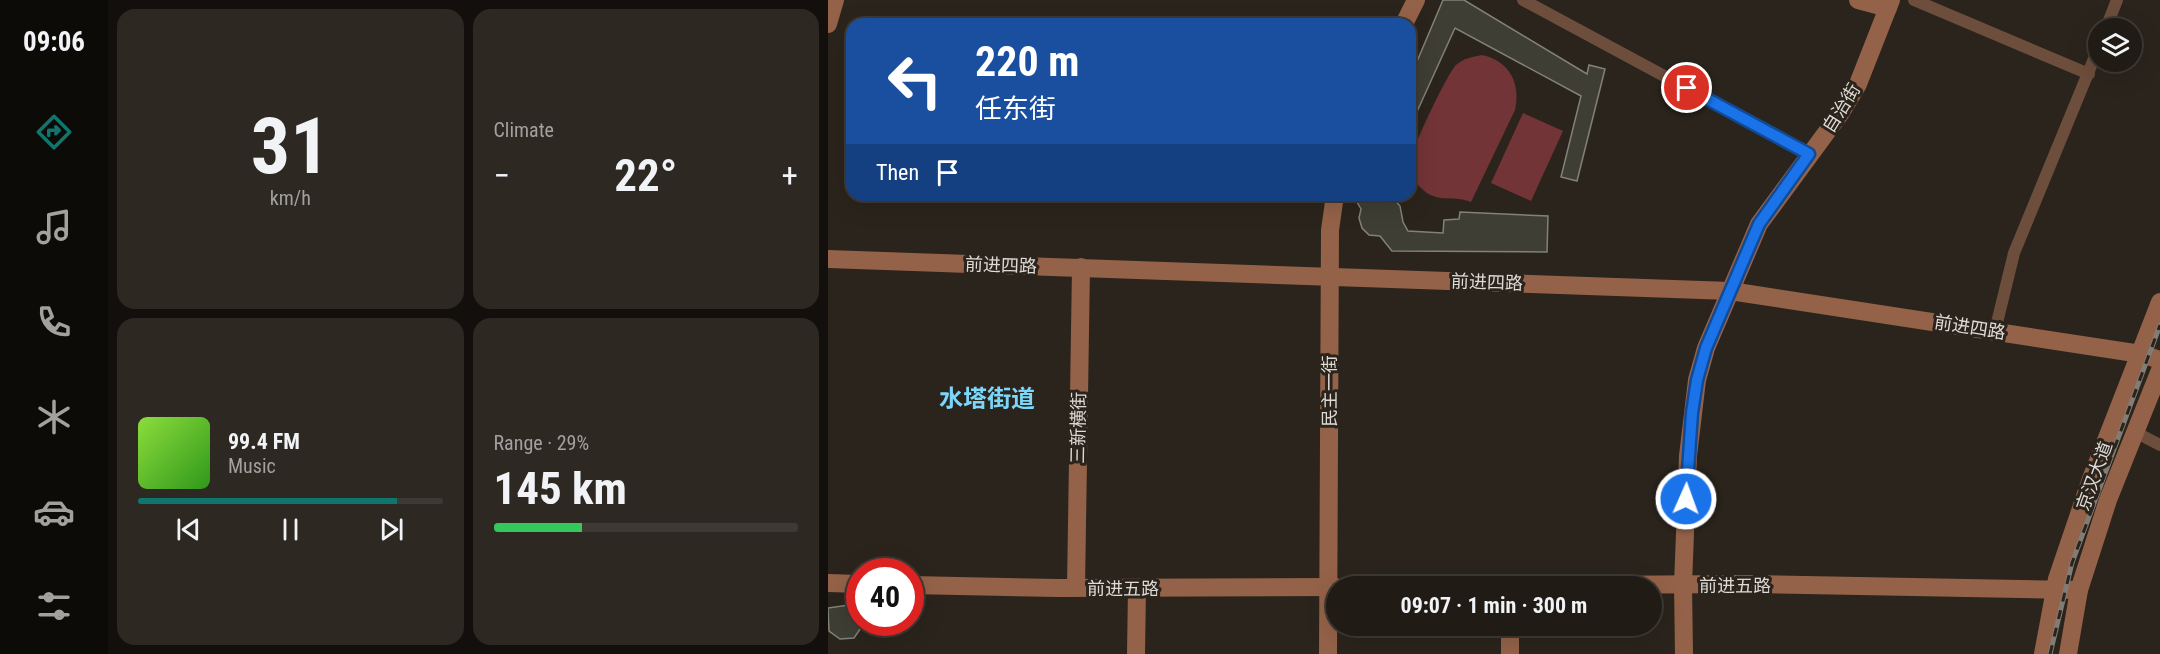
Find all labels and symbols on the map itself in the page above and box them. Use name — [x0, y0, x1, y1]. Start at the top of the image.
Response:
pin — [1661, 62, 1712, 113]
street label: 自治街 — [1818, 80, 1864, 136]
street label: 前进四路 — [965, 253, 1037, 277]
street label: 前进四路 — [1451, 270, 1523, 294]
street label: 前进四路 — [1933, 311, 2007, 343]
street label: 民主一街 — [1319, 355, 1340, 427]
district label: 水塔街道 — [939, 385, 1035, 413]
street label: 三新横街 — [1067, 392, 1089, 464]
street label: 京汉大道 — [2072, 439, 2116, 513]
position arrow — [1654, 467, 1718, 531]
speed limit sign: 40 — [846, 558, 924, 636]
street label: 前进五路 — [1699, 575, 1771, 596]
street label: 前进五路 — [1087, 578, 1159, 599]

